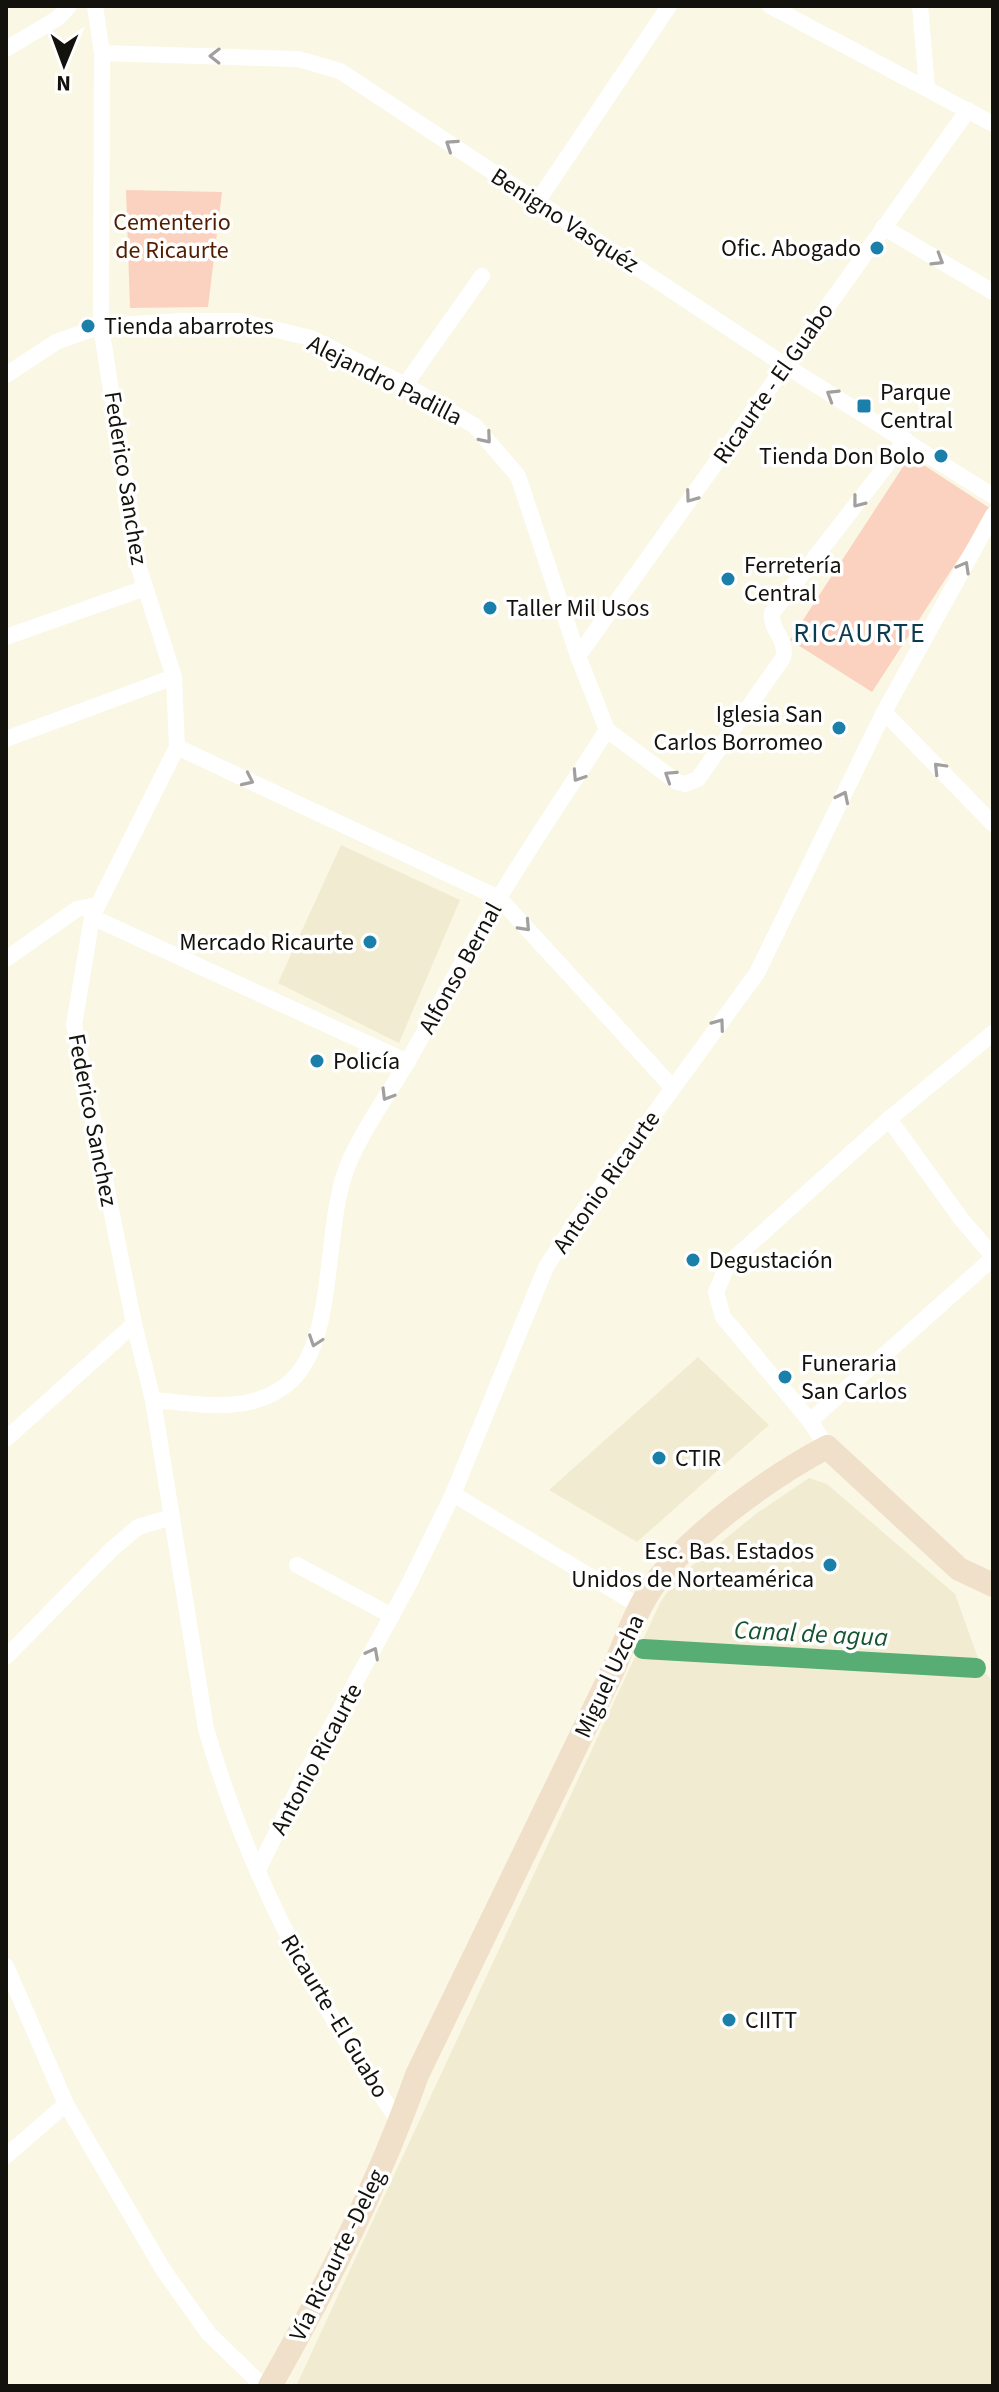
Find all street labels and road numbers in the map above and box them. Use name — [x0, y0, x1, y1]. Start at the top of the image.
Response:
street label: Benigno Vasquéz — [484, 159, 646, 282]
street label: Ricaurte - El Guabo — [704, 295, 842, 471]
street label: Alejandro Padilla — [301, 326, 468, 435]
street label: Federico Sanchez — [95, 389, 157, 567]
street label: Alfonso Bernal — [410, 896, 511, 1040]
street label: Federico Sanchez — [59, 1031, 126, 1209]
street label: Antonio Ricaurte — [544, 1104, 669, 1261]
street label: Miguel Uzcha — [566, 1609, 653, 1744]
street label: Antonio Ricaurte — [262, 1677, 371, 1841]
street label: Ricaurte -El Guabo — [272, 1928, 397, 2105]
street label: Vía Ricaurte -Deleg — [281, 2163, 394, 2347]

